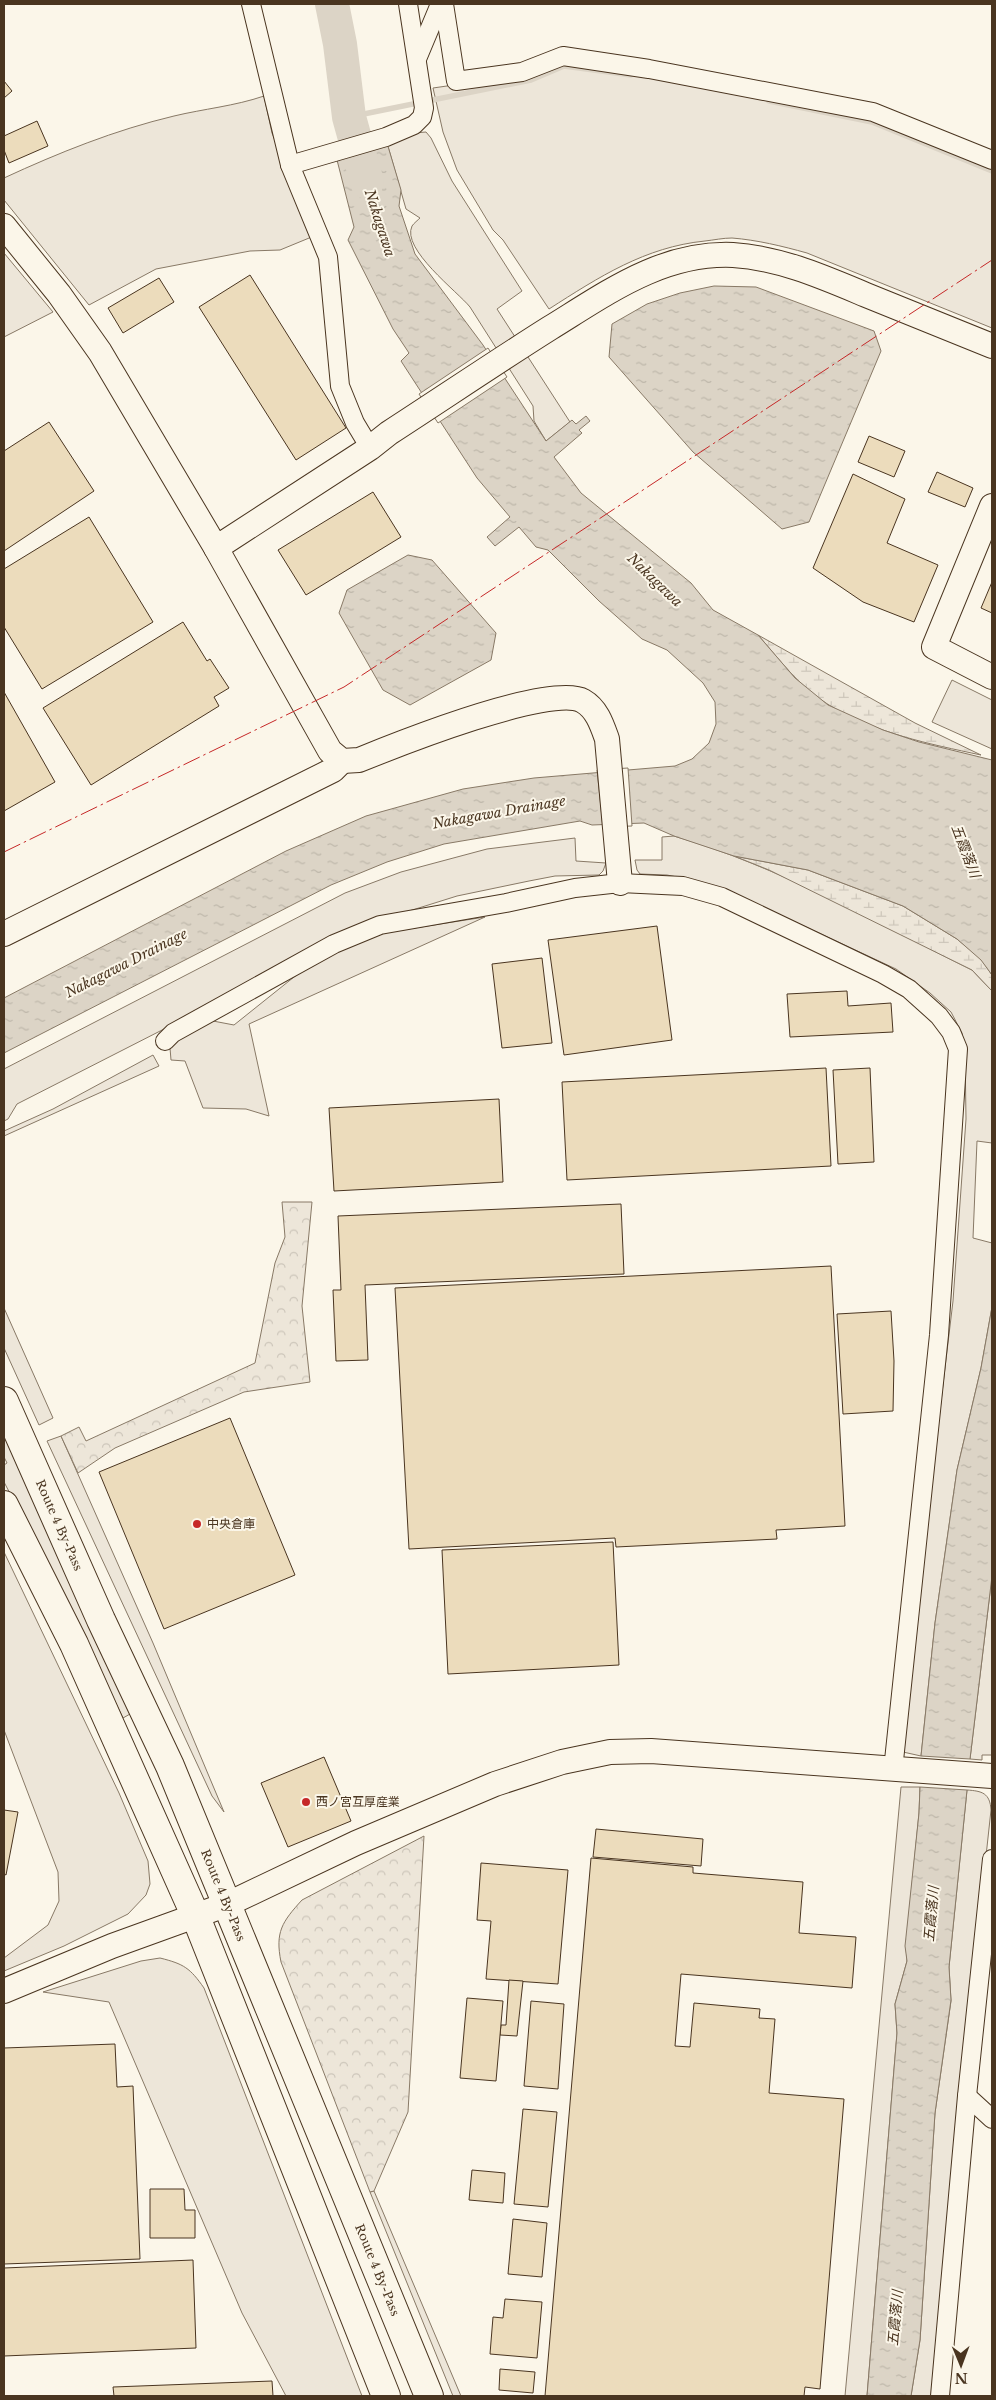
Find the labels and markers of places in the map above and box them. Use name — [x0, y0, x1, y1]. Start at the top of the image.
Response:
place label: 中央倉庫 — [207, 1516, 255, 1531]
marker: 中央倉庫 — [191, 1518, 203, 1530]
place label: 西ノ宮互厚産業 — [316, 1794, 400, 1809]
marker: 西ノ宮互厚産業 — [300, 1796, 312, 1808]

